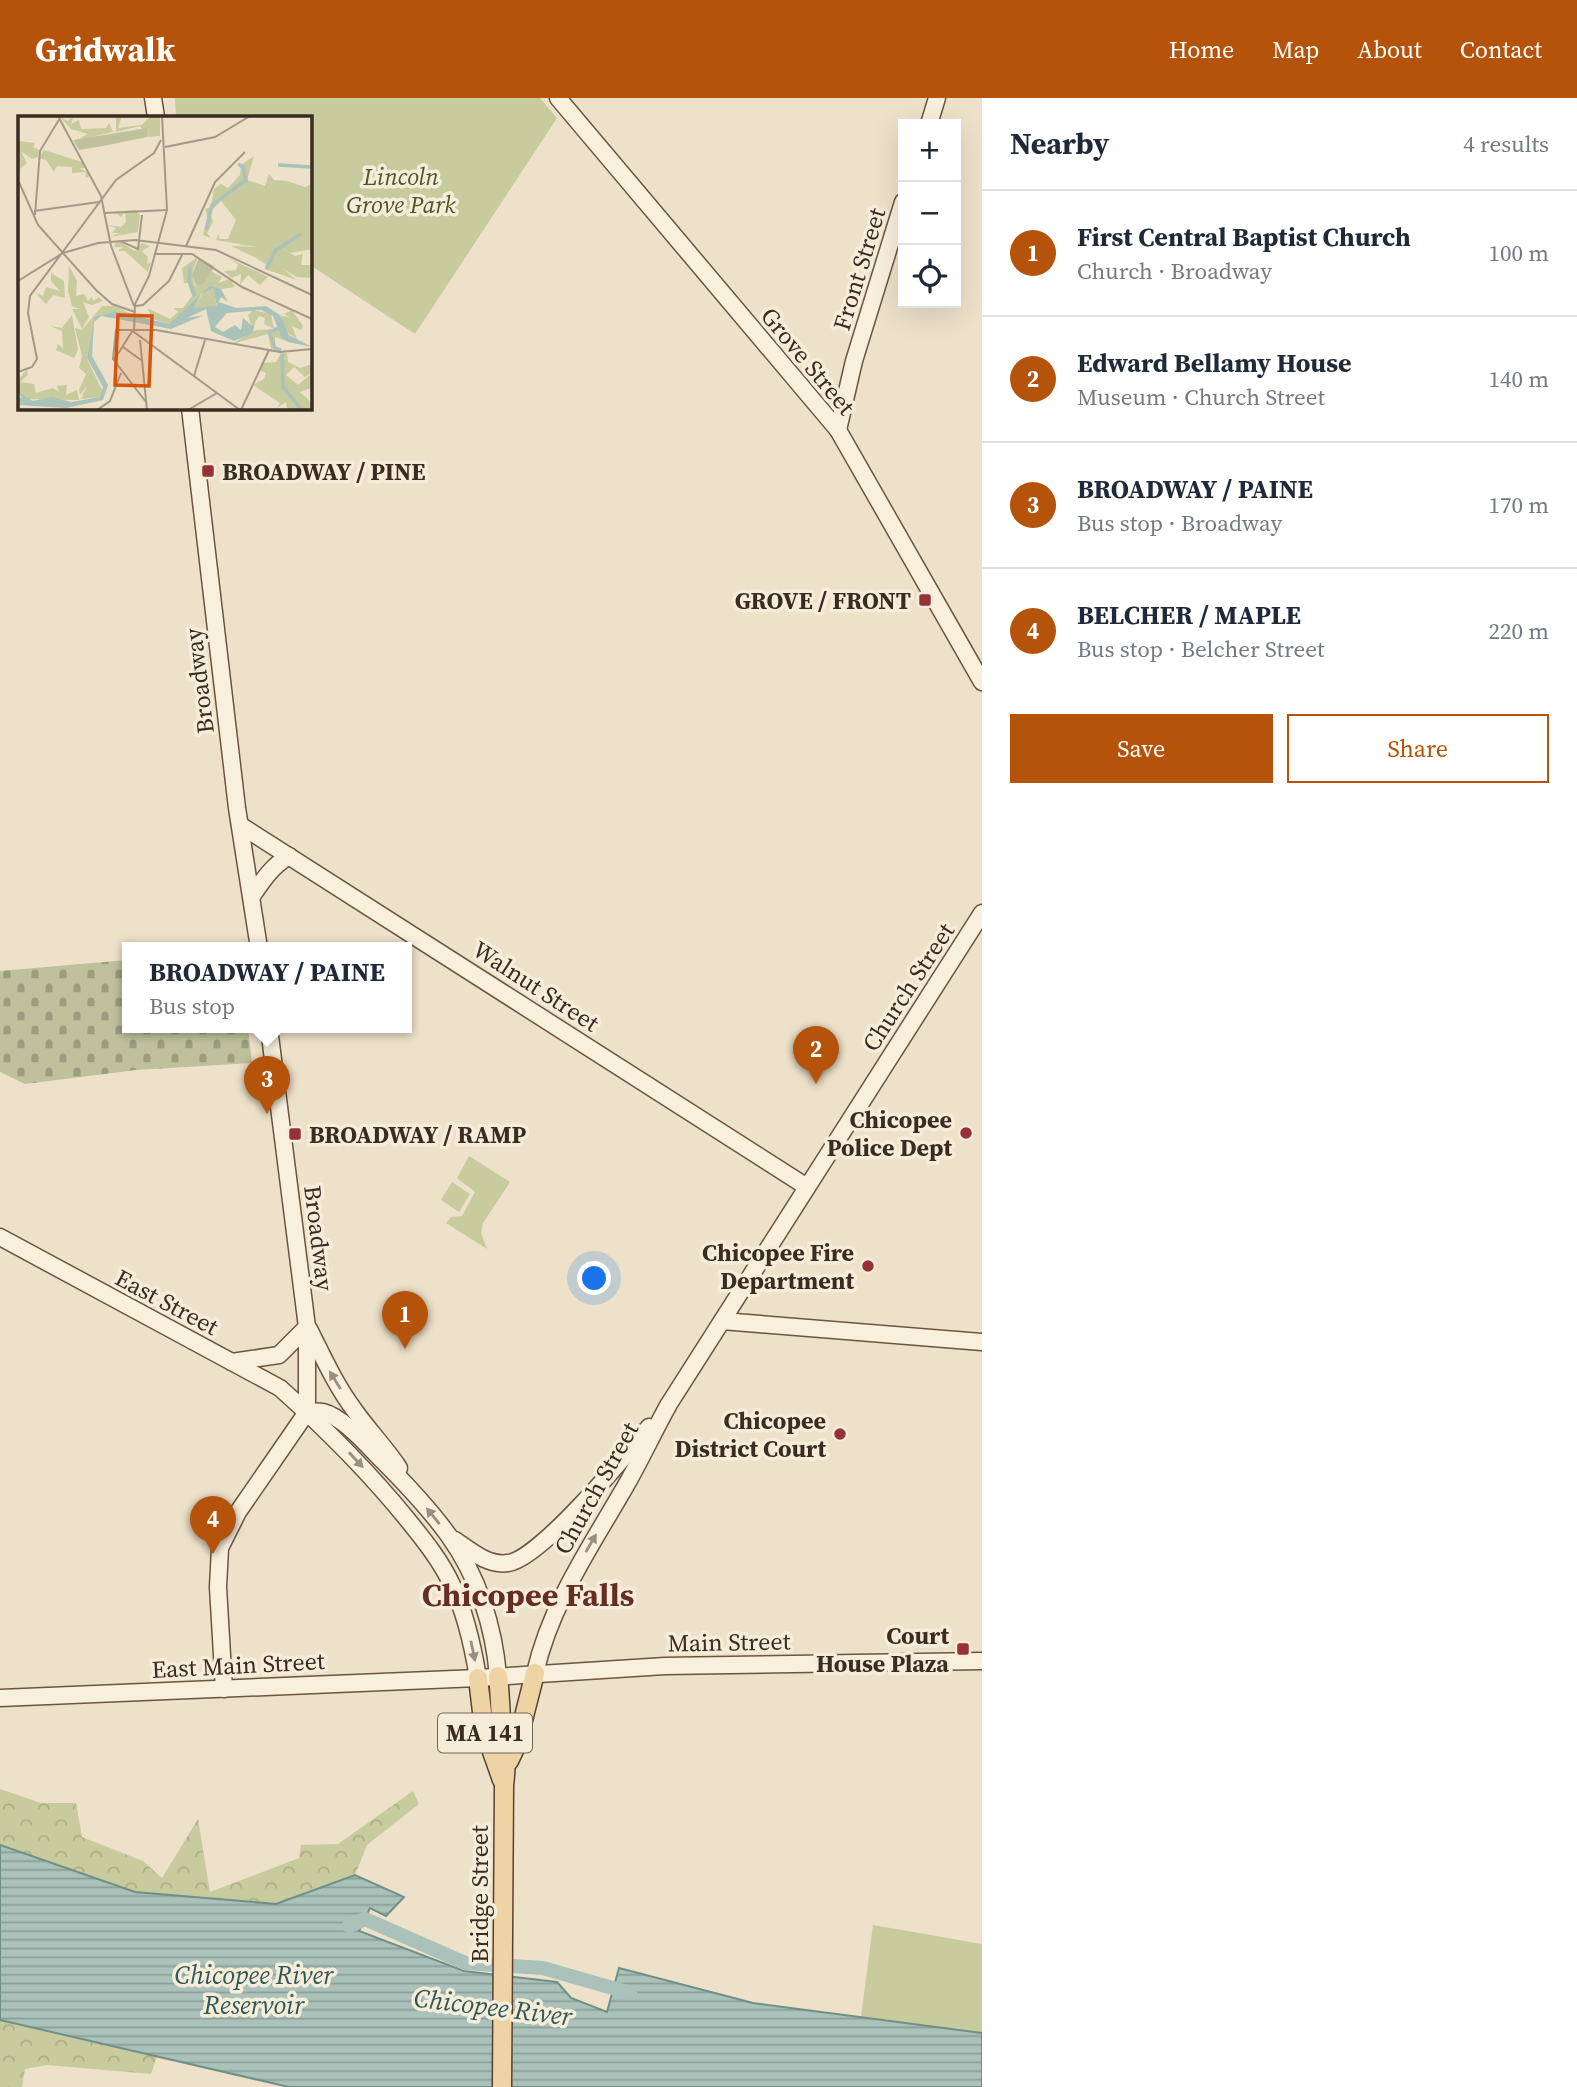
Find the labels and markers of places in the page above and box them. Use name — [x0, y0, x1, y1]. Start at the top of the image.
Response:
place label: BROADWAY / PINE — [222, 455, 426, 488]
marker: BROADWAY / PINE — [200, 463, 216, 479]
place label: GROVE / FRONT — [735, 584, 911, 617]
marker: GROVE / FRONT — [917, 592, 933, 608]
pin: 2 — [793, 1026, 839, 1084]
pin: 3 — [244, 1056, 290, 1114]
place label: Chicopee Police Dept — [827, 1103, 952, 1164]
place label: BROADWAY / RAMP — [309, 1118, 527, 1151]
marker: Chicopee Police Dept — [958, 1125, 974, 1141]
marker: BROADWAY / RAMP — [287, 1126, 303, 1142]
place label: Chicopee Fire Department — [702, 1236, 854, 1297]
marker: Chicopee Fire Department — [860, 1258, 876, 1274]
pin: 1 — [382, 1291, 428, 1349]
place label: Chicopee District Court — [674, 1404, 826, 1465]
marker: Chicopee District Court — [832, 1426, 848, 1442]
pin: 4 — [190, 1496, 236, 1554]
place label: Court House Plaza — [816, 1619, 949, 1680]
marker: Court House Plaza — [955, 1641, 971, 1657]

